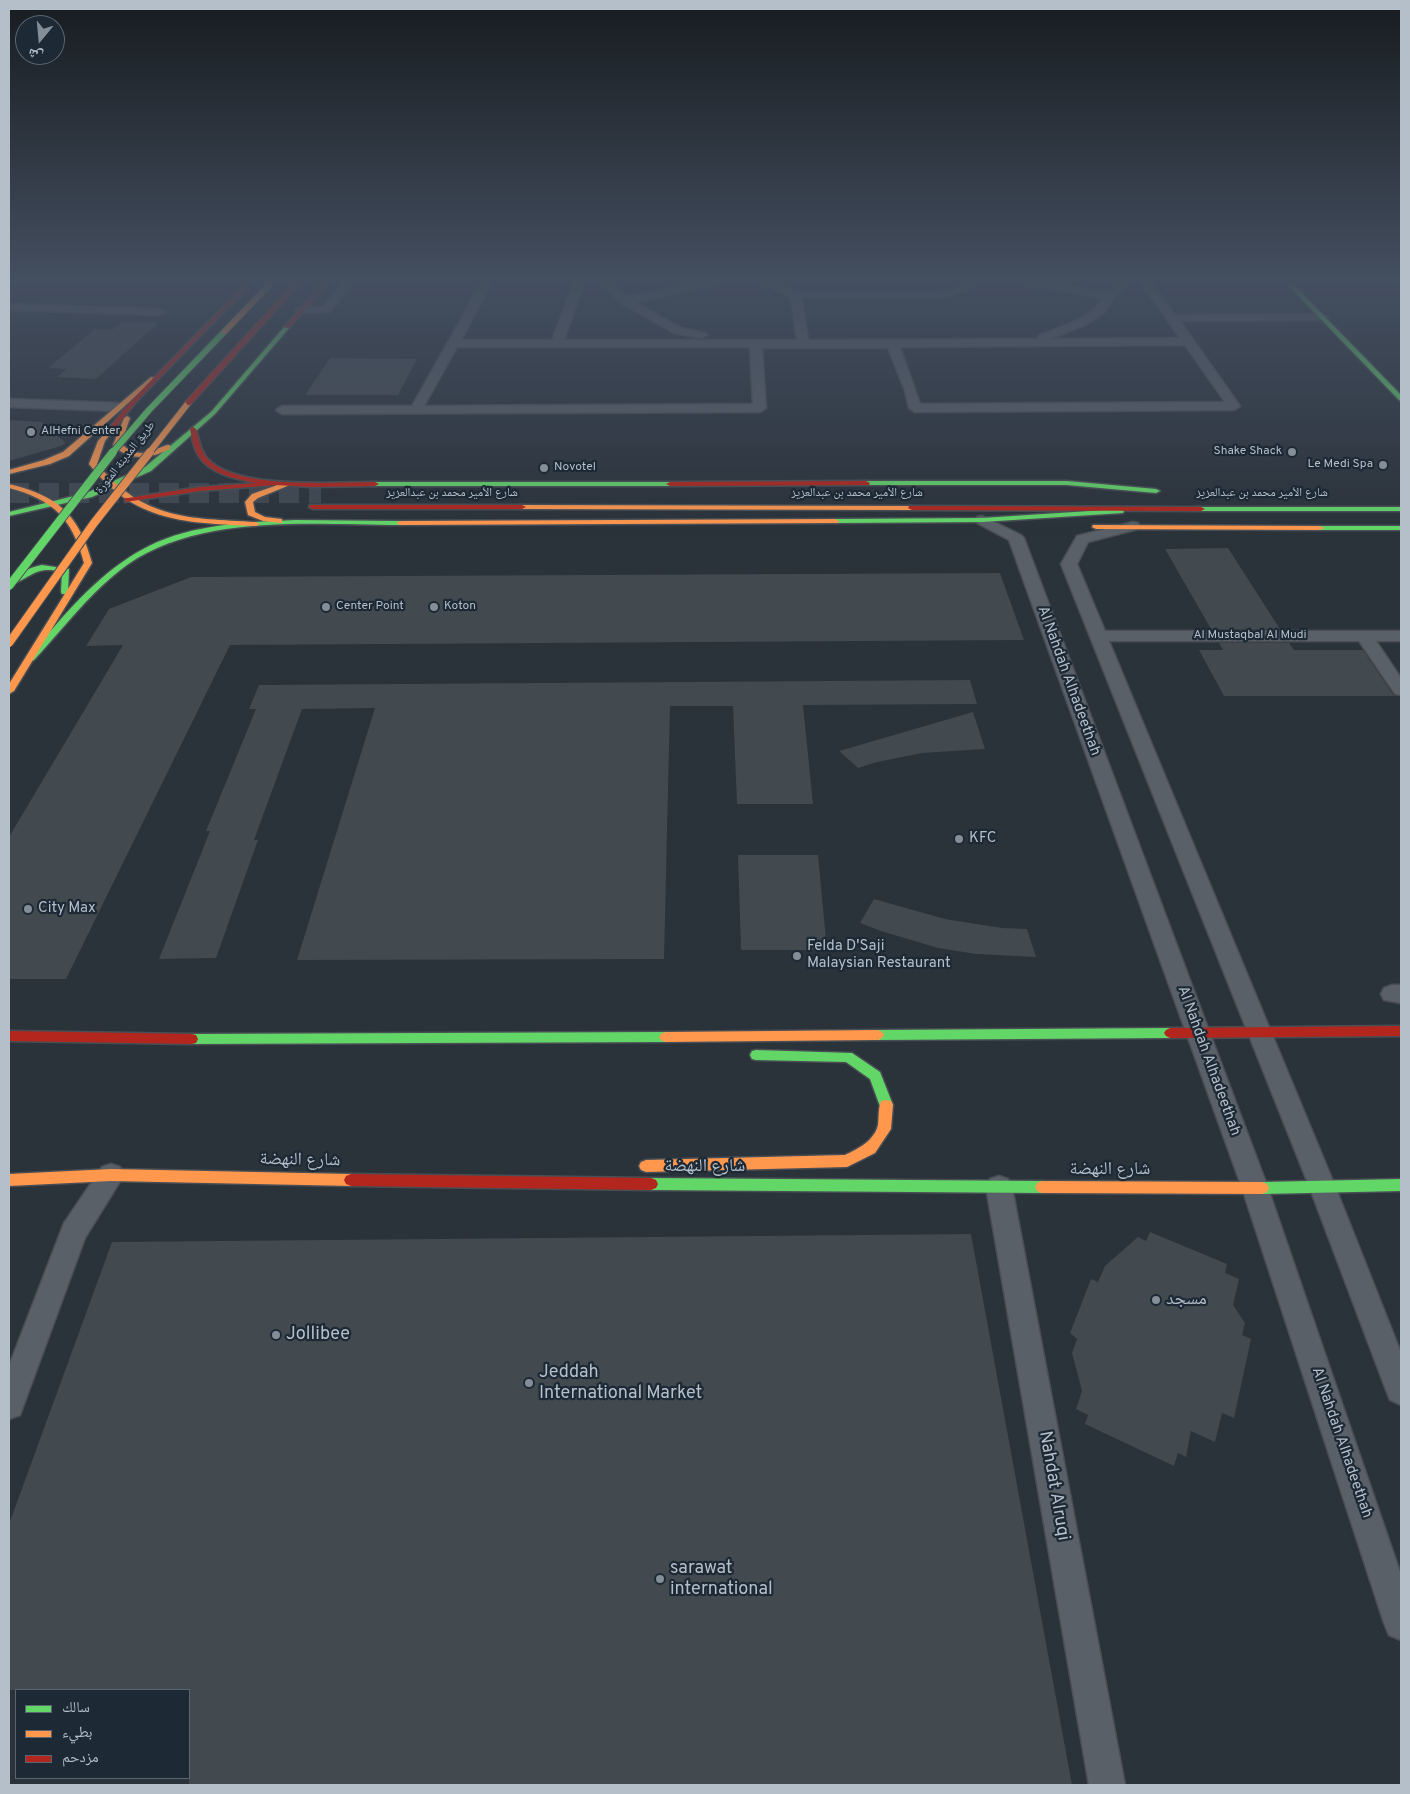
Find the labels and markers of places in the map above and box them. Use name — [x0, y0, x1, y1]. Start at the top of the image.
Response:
place label: AlHefni Center — [41, 425, 120, 439]
marker: AlHefni Center — [25, 426, 37, 438]
place label: Shake Shack — [1214, 445, 1282, 459]
marker: Shake Shack — [1286, 446, 1298, 458]
place label: Le Medi Spa — [1308, 458, 1373, 472]
marker: Le Medi Spa — [1377, 459, 1389, 471]
place label: Novotel — [554, 461, 596, 475]
marker: Novotel — [538, 462, 550, 474]
place label: Center Point — [336, 600, 404, 614]
place label: Koton — [444, 600, 476, 614]
marker: Center Point — [320, 601, 332, 613]
marker: Koton — [428, 601, 440, 613]
place label: KFC — [969, 830, 997, 848]
marker: KFC — [953, 833, 965, 845]
place label: City Max — [38, 900, 96, 918]
marker: City Max — [22, 903, 34, 915]
place label: Felda D'Saji Malaysian Restaurant — [807, 938, 951, 973]
marker: Felda D'Saji Malaysian Restaurant — [791, 950, 803, 962]
place label: مسجد — [1166, 1289, 1207, 1311]
marker: مسجد — [1150, 1294, 1162, 1306]
place label: Jollibee — [286, 1324, 350, 1346]
marker: Jollibee — [270, 1329, 282, 1341]
place label: Jeddah International Market — [539, 1362, 702, 1405]
marker: Jeddah International Market — [523, 1377, 535, 1389]
place label: sarawat international — [670, 1558, 773, 1600]
marker: sarawat international — [654, 1573, 666, 1585]

